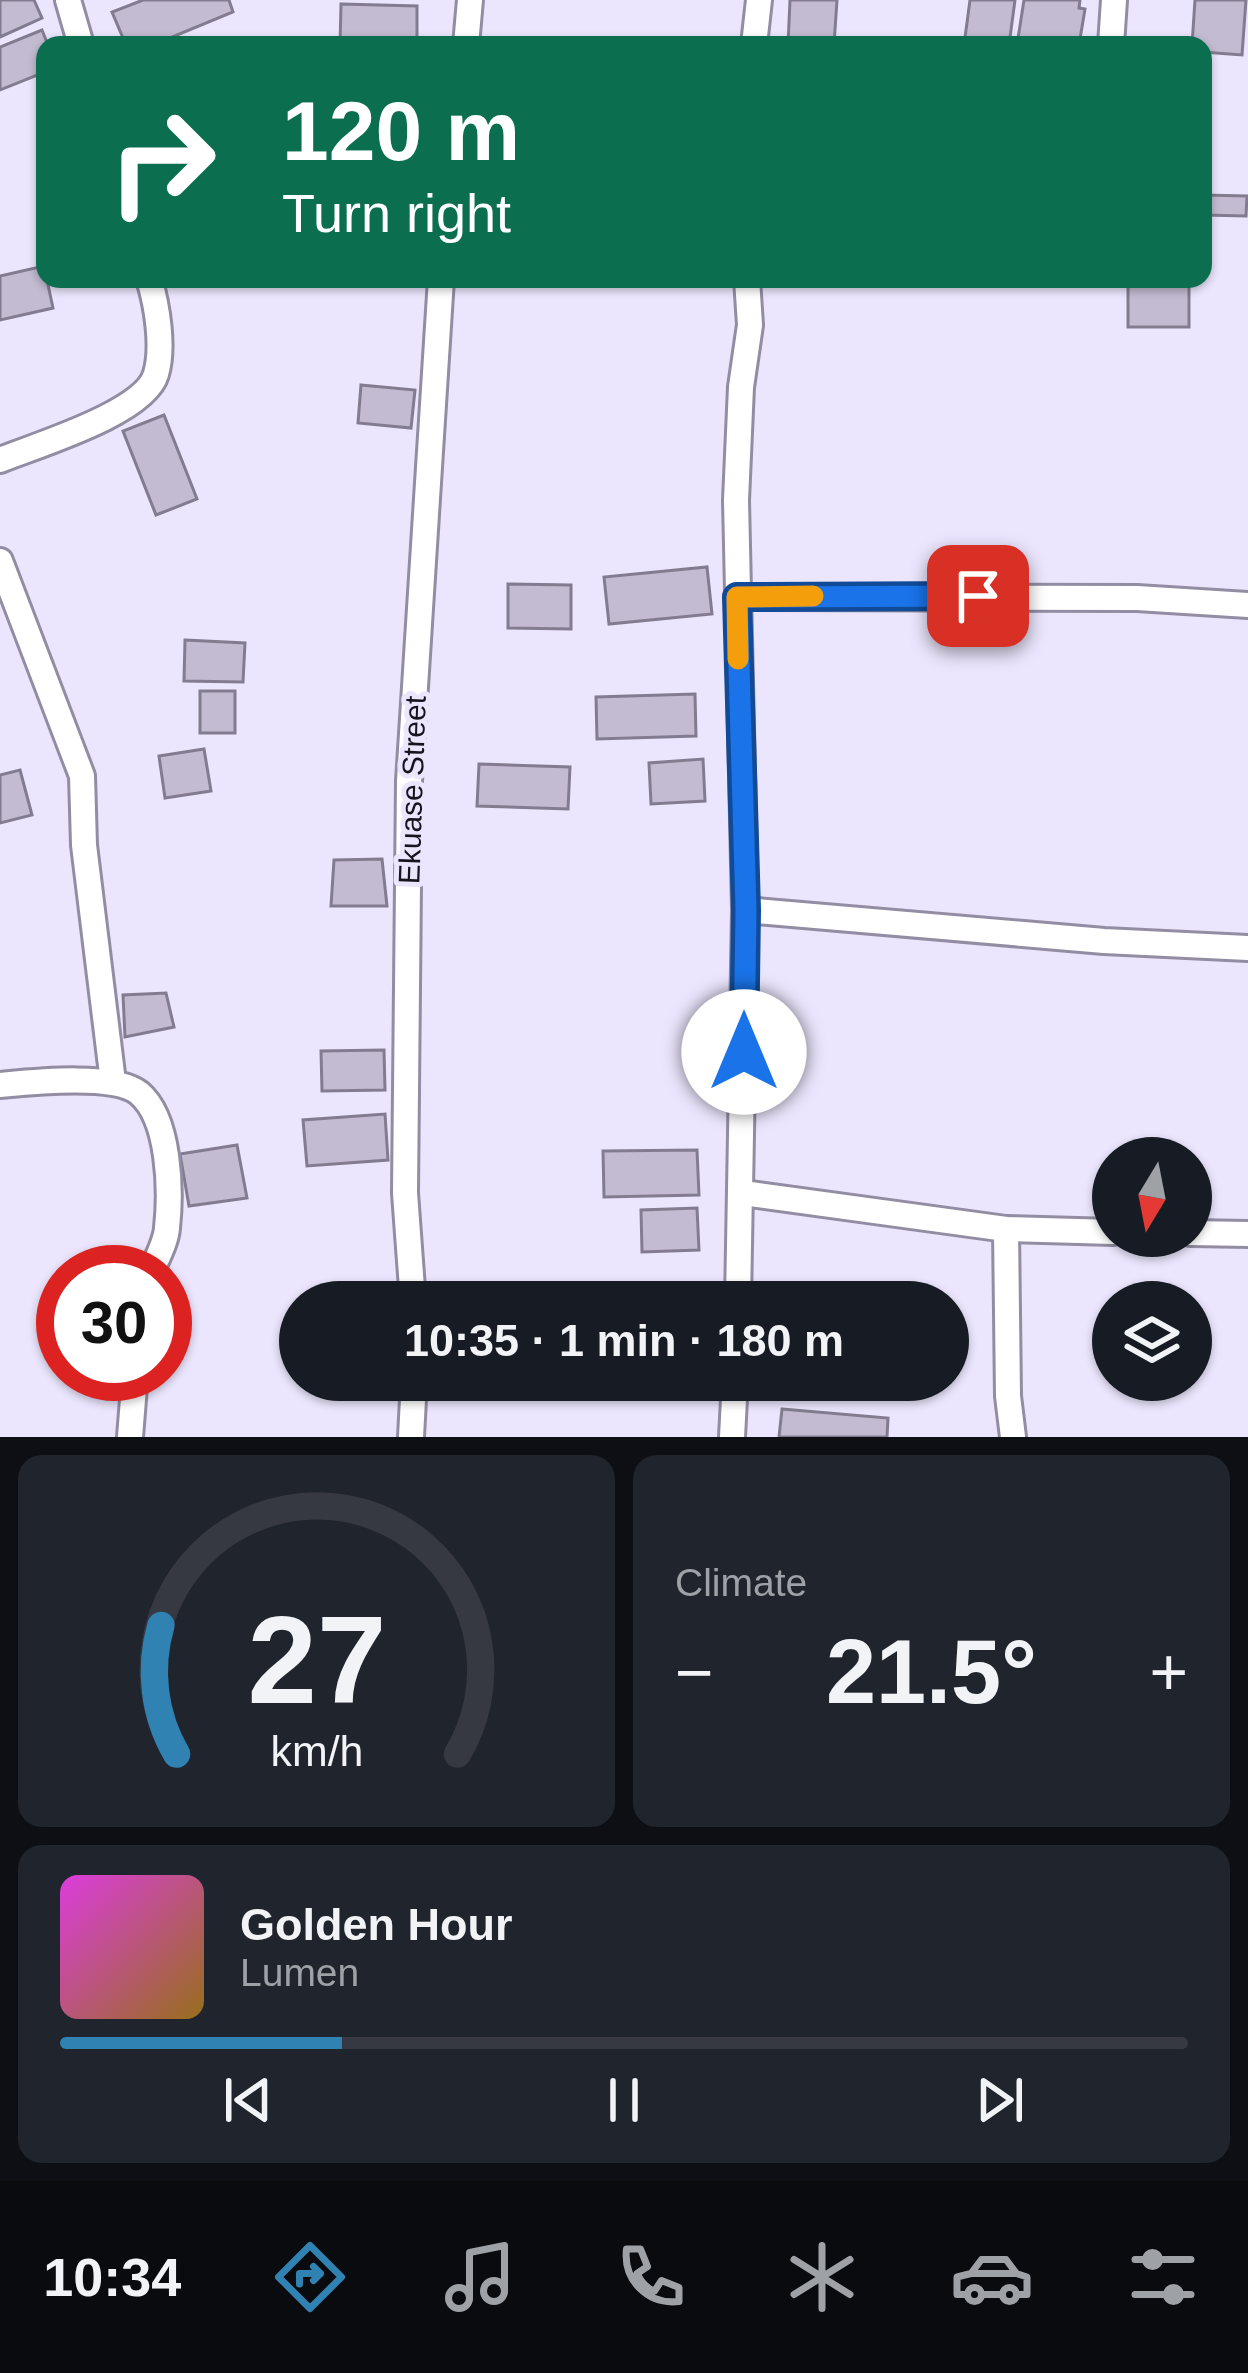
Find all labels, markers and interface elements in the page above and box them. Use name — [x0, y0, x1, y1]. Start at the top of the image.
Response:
icon: right — [84, 84, 240, 240]
text: 120 m — [282, 84, 520, 178]
text: Turn right — [282, 183, 511, 243]
pin — [927, 545, 1029, 647]
icon: arrive — [945, 563, 1011, 629]
street label: Ekuase Street — [392, 695, 432, 885]
position arrow — [681, 989, 807, 1115]
north arrow — [1092, 1137, 1212, 1257]
map controls — [1092, 1137, 1212, 1401]
speed limit sign: 30 — [36, 1245, 192, 1401]
button: layers — [1092, 1281, 1212, 1401]
text: 10:35 · 1 min · 180 m — [404, 1315, 844, 1366]
text: Climate — [675, 1561, 807, 1604]
text: 27 — [247, 1590, 386, 1729]
text: 21.5° — [826, 1622, 1037, 1722]
text: − — [675, 1635, 714, 1709]
text: + — [1149, 1635, 1188, 1709]
text: km/h — [270, 1727, 363, 1775]
text: Golden Hour — [240, 1899, 512, 1950]
text: Lumen — [240, 1951, 359, 1994]
icon: previous — [215, 2067, 281, 2133]
icon: pause — [591, 2067, 657, 2133]
icon: next — [967, 2067, 1033, 2133]
icon: directions — [268, 2235, 352, 2319]
icon: music — [438, 2235, 522, 2319]
icon: phone — [609, 2235, 693, 2319]
icon: climate — [780, 2235, 864, 2319]
icon: car — [950, 2235, 1034, 2319]
icon: filters — [1121, 2235, 1205, 2319]
text: 10:34 — [43, 2247, 181, 2307]

